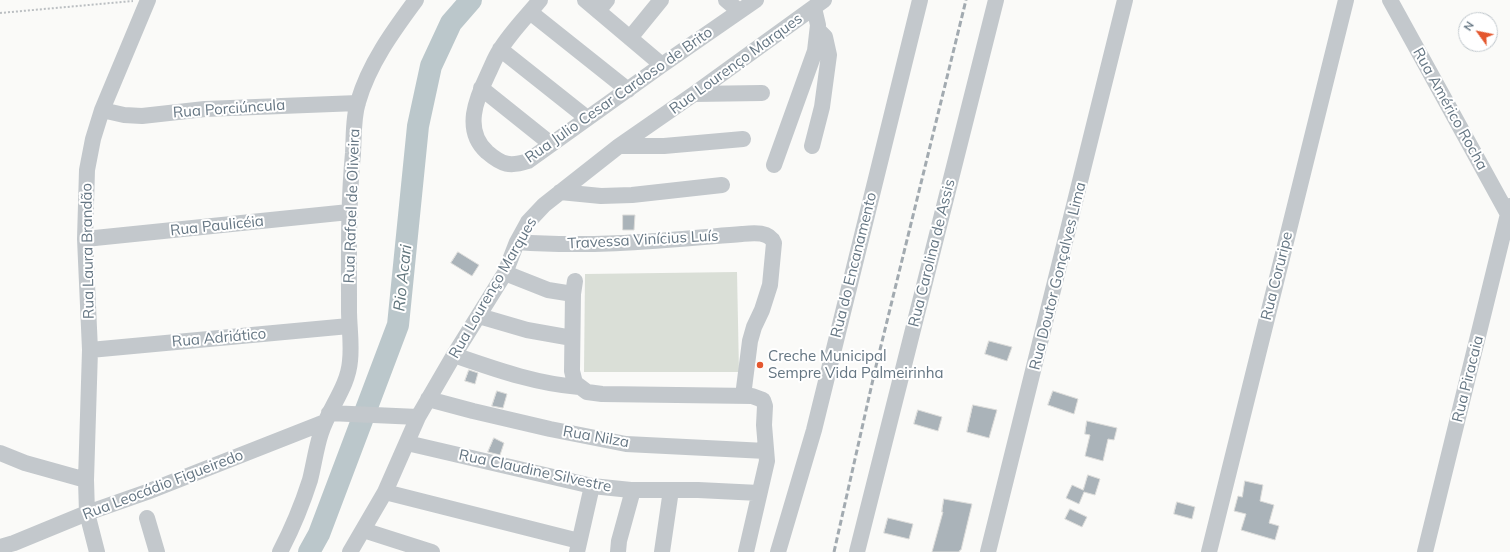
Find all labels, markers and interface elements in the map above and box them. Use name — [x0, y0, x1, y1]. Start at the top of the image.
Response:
street label: Rua Lourenço Marques — [666, 10, 806, 118]
north arrow — [1458, 12, 1498, 52]
text: N — [1461, 19, 1477, 33]
street label: Rua Julio Cesar Cardoso de Brito — [522, 23, 716, 167]
street label: Rua Américo Rocha — [1409, 45, 1491, 173]
street label: Rua Porciúncula — [172, 96, 286, 122]
street label: Rua Rafael de Oliveira — [340, 128, 364, 284]
street label: Rua Carolina de Assis — [905, 177, 959, 329]
street label: Rua Doutor Gonçalves Lima — [1026, 180, 1090, 372]
street label: Rua Laura Brandão — [78, 183, 98, 319]
street label: Rua do Encanamento — [827, 191, 881, 339]
street label: Rua Paulicéia — [169, 212, 265, 240]
street label: Rua Lourenço Marques — [445, 214, 541, 362]
street label: Travessa Vinícius Luís — [567, 227, 719, 253]
street label: Rua Coruripe — [1257, 230, 1297, 322]
water label: Rio Acari — [390, 244, 416, 312]
street label: Rua Adriático — [171, 325, 267, 351]
street label: Rua Piracaia — [1449, 334, 1487, 424]
place label: Creche Municipal Sempre Vida Palmeirinha — [768, 347, 944, 382]
marker: Creche Municipal Sempre Vida Palmeirinha — [755, 360, 765, 370]
street label: Rua Nilza — [561, 422, 631, 452]
street label: Rua Leocádio Figueiredo — [80, 446, 246, 524]
street label: Rua Claudine Silvestre — [457, 446, 613, 496]

